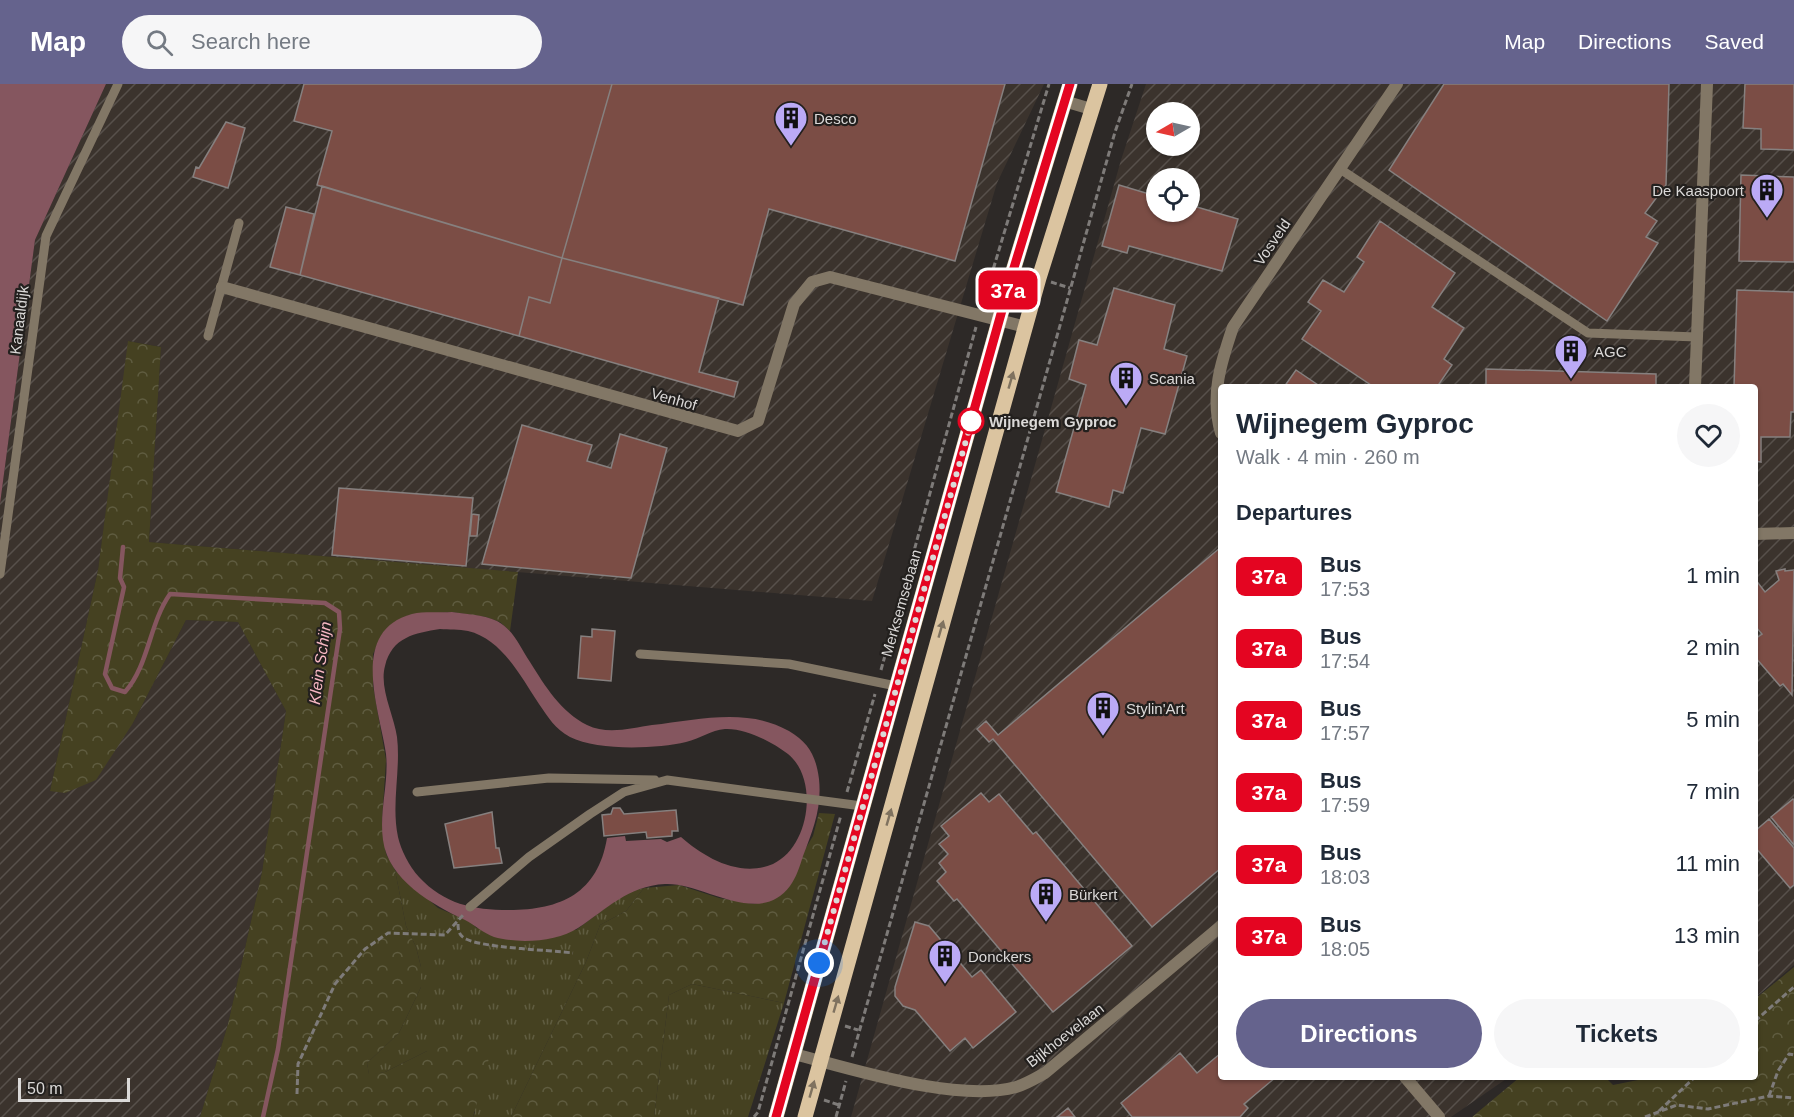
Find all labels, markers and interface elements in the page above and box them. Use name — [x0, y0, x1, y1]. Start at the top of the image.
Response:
search box — [122, 15, 542, 69]
text: Map — [30, 26, 86, 57]
icon: search — [143, 26, 176, 59]
text: Search here — [191, 29, 311, 54]
text: Map — [1504, 30, 1545, 53]
text: Directions — [1578, 30, 1671, 53]
text: Saved — [1704, 30, 1764, 53]
building icon: Desco — [773, 100, 809, 147]
north arrow — [1146, 102, 1200, 156]
map controls — [1146, 102, 1200, 222]
place label: Desco — [814, 110, 857, 127]
button: locate — [1146, 168, 1200, 222]
building icon: De Kaaspoort — [1749, 172, 1785, 219]
place label: De Kaaspoort — [1652, 182, 1745, 199]
street label: Vosveld — [1250, 215, 1294, 269]
line badge: 37a — [974, 270, 1042, 310]
text: 37a — [990, 279, 1026, 302]
street label: Kanaaldijk — [6, 284, 32, 355]
building icon: AGC — [1553, 333, 1589, 380]
place label: AGC — [1594, 343, 1627, 360]
building icon: Scania — [1108, 360, 1144, 407]
place label: Scania — [1149, 370, 1196, 387]
one-way arrow — [1007, 371, 1016, 389]
street label: Venhof — [649, 384, 700, 414]
button: heart — [1677, 404, 1740, 467]
marker: Wijnegem Gyproc — [958, 408, 984, 434]
text: Wijnegem Gyproc — [1236, 408, 1474, 439]
place label: Wijnegem Gyproc — [989, 413, 1116, 430]
text: Walk · 4 min · 260 m — [1236, 446, 1420, 468]
text: Departures — [1236, 500, 1352, 525]
street label: Merksemsebaan — [878, 547, 924, 659]
text: Bus — [1320, 552, 1362, 577]
text: 1 min — [1686, 563, 1740, 588]
text: 37a — [1251, 565, 1287, 588]
text: 17:53 — [1320, 578, 1370, 600]
water label: Klein Schijn — [306, 620, 334, 706]
one-way arrow — [937, 620, 947, 638]
text: Bus — [1320, 624, 1362, 649]
text: 2 min — [1686, 635, 1740, 660]
text: 37a — [1251, 637, 1287, 660]
text: 17:54 — [1320, 650, 1370, 672]
building icon: Stylin'Art — [1085, 690, 1121, 737]
text: Bus — [1320, 696, 1362, 721]
place label: Stylin'Art — [1126, 700, 1186, 717]
text: 5 min — [1686, 707, 1740, 732]
text: 37a — [1251, 709, 1287, 732]
text: 17:57 — [1320, 722, 1370, 744]
text: Bus — [1320, 768, 1362, 793]
text: 7 min — [1686, 779, 1740, 804]
text: 37a — [1251, 781, 1287, 804]
text: 17:59 — [1320, 794, 1370, 816]
one-way arrow — [885, 807, 894, 825]
text: Bus — [1320, 840, 1362, 865]
text: 11 min — [1676, 851, 1740, 876]
text: 37a — [1251, 853, 1287, 876]
text: 18:03 — [1320, 866, 1370, 888]
building icon: Bürkert — [1028, 876, 1064, 923]
place label: Bürkert — [1069, 886, 1118, 903]
text: Bus — [1320, 912, 1362, 937]
text: 13 min — [1674, 923, 1740, 948]
text: 37a — [1251, 925, 1287, 948]
building icon: Donckers — [927, 938, 963, 985]
text: 18:05 — [1320, 938, 1370, 960]
your location — [804, 948, 834, 978]
place label: Donckers — [968, 948, 1031, 965]
one-way arrow — [832, 995, 842, 1013]
button: Directions — [1236, 999, 1482, 1068]
button: Tickets — [1494, 999, 1740, 1068]
street label: Bijkhoevelaan — [1023, 1000, 1107, 1070]
scale bar — [18, 1075, 130, 1102]
text: 50 m — [27, 1080, 63, 1097]
one-way arrow — [808, 1080, 818, 1098]

